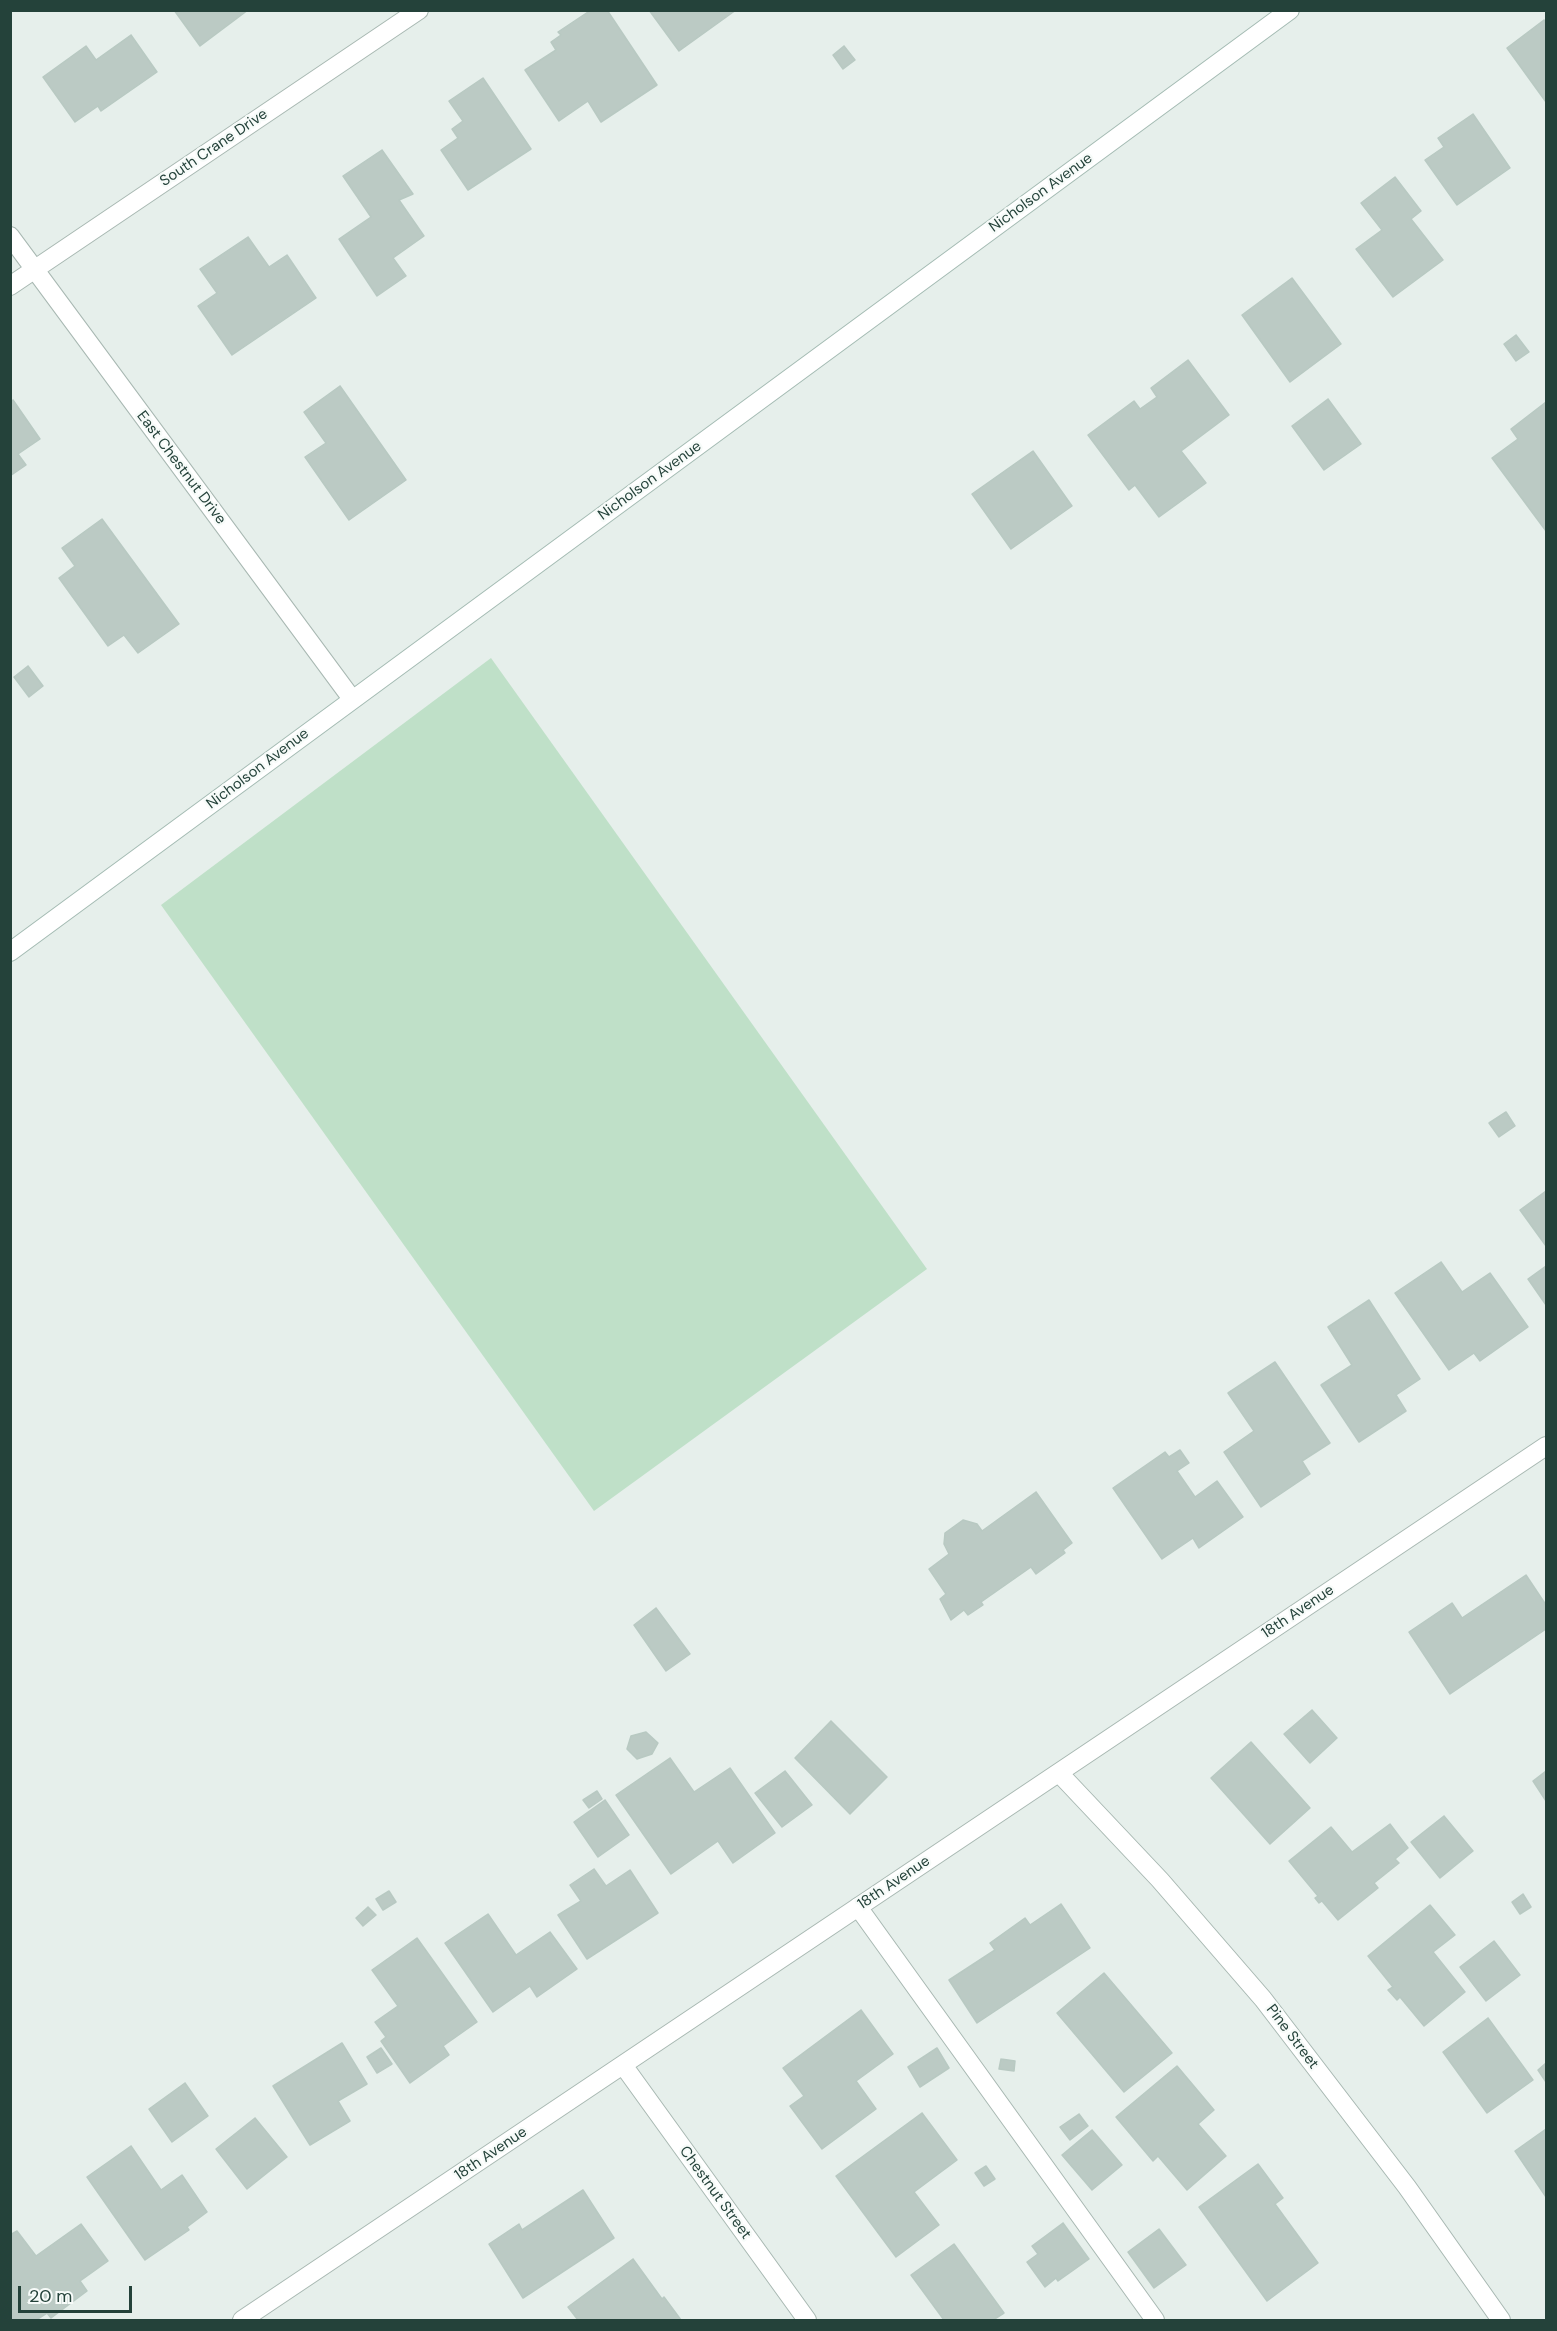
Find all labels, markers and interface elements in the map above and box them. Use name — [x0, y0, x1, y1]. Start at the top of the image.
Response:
street label: South Crane Drive — [157, 105, 271, 191]
street label: Nicholson Avenue — [986, 149, 1096, 237]
street label: East Chestnut Drive — [133, 408, 229, 528]
street label: Nicholson Avenue — [595, 437, 705, 525]
street label: Nicholson Avenue — [203, 725, 313, 813]
street label: 18th Avenue — [1258, 1581, 1338, 1643]
street label: 18th Avenue — [854, 1852, 934, 1914]
street label: Pine Street — [1262, 2001, 1322, 2073]
street label: 18th Avenue — [451, 2123, 531, 2185]
street label: Chestnut Street — [675, 2143, 755, 2243]
scale bar — [21, 2274, 135, 2312]
text: 20 m — [29, 2284, 72, 2308]

